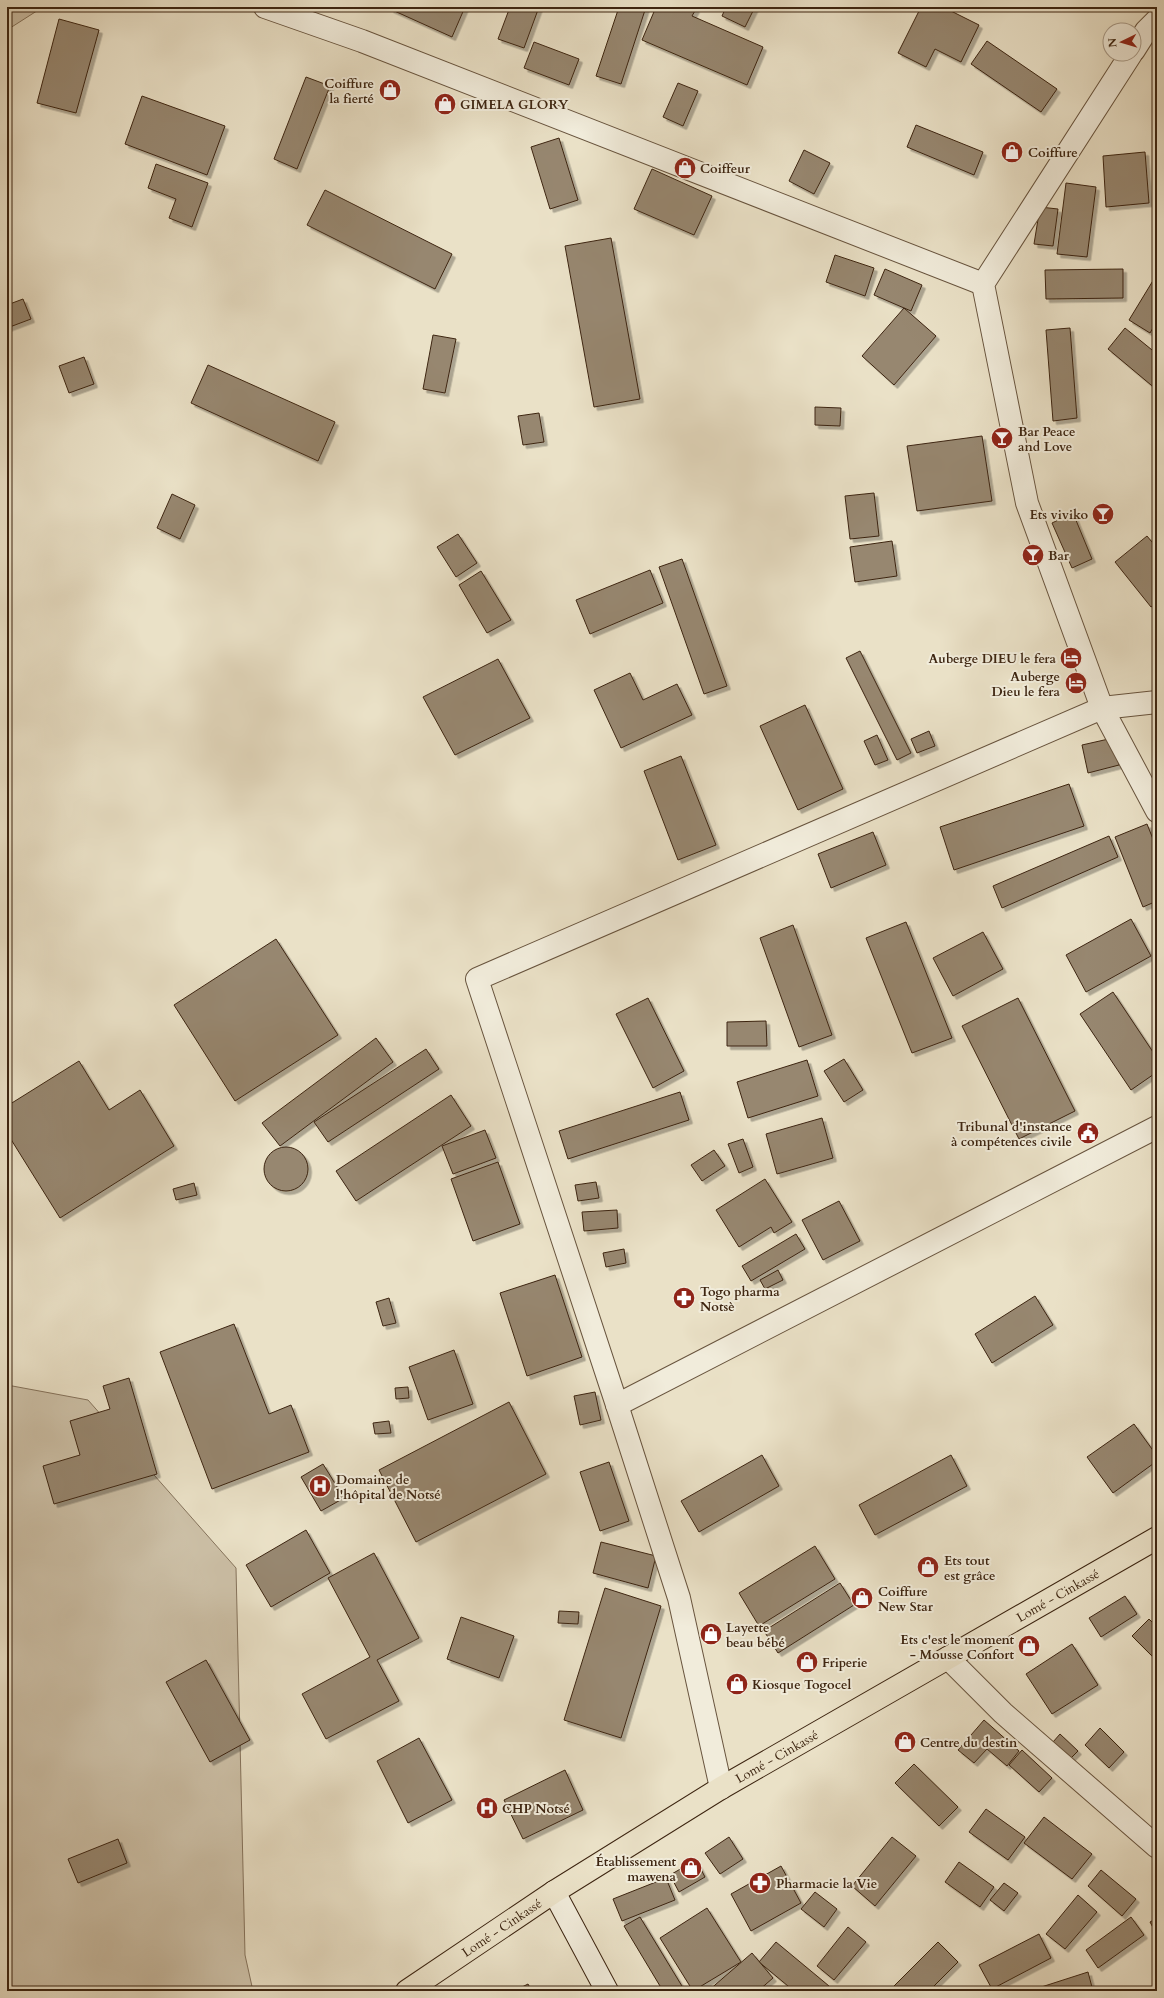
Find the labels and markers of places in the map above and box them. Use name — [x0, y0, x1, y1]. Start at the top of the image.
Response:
place label: Coiffure la fierté — [324, 75, 374, 108]
shop icon: Coiffure la fierté — [377, 77, 403, 103]
shop icon: GIMELA GLORY — [432, 91, 458, 117]
place label: GIMELA GLORY — [460, 96, 569, 114]
shop icon: Coiffure — [999, 139, 1025, 165]
place label: Coiffure — [1028, 144, 1078, 162]
shop icon: Coiffeur — [672, 155, 698, 181]
place label: Coiffeur — [700, 160, 751, 178]
place label: Bar Peace and Love — [1018, 423, 1076, 456]
bar icon: Bar Peace and Love — [989, 425, 1015, 451]
bar icon: Ets viviko — [1090, 501, 1116, 527]
place label: Ets viviko — [1029, 506, 1088, 524]
bar icon: Bar — [1020, 542, 1046, 568]
place label: Bar — [1048, 547, 1070, 565]
hotel icon: Auberge DIEU le fera — [1058, 645, 1084, 671]
place label: Auberge DIEU le fera — [929, 650, 1057, 668]
place label: Auberge Dieu le fera — [991, 668, 1061, 701]
hotel icon: Auberge Dieu le fera — [1063, 670, 1089, 696]
place label: Tribunal d'instance à compétences civile — [951, 1118, 1072, 1151]
public building icon: Tribunal d'instance à compétences civile — [1075, 1120, 1101, 1146]
place label: Togo pharma Notsè — [700, 1283, 780, 1316]
pharmacy icon: Togo pharma Notsè — [671, 1285, 697, 1311]
place label: Domaine de l'hôpital de Notsé — [336, 1471, 441, 1504]
hospital icon: Domaine de l'hôpital de Notsé — [307, 1473, 333, 1499]
place label: Ets tout est grâce — [944, 1552, 996, 1585]
shop icon: Ets tout est grâce — [915, 1554, 941, 1580]
place label: Coiffure New Star — [878, 1583, 934, 1616]
shop icon: Coiffure New Star — [849, 1585, 875, 1611]
place label: Layette beau bébé — [726, 1619, 785, 1652]
shop icon: Layette beau bébé — [698, 1621, 724, 1647]
place label: Ets c'est le moment - Mousse Confort — [900, 1631, 1014, 1664]
shop icon: Ets c'est le moment - Mousse Confort — [1016, 1633, 1042, 1659]
shop icon: Friperie — [794, 1649, 820, 1675]
place label: Friperie — [822, 1654, 868, 1672]
shop icon: Kiosque Togocel — [724, 1671, 750, 1697]
place label: Kiosque Togocel — [752, 1676, 851, 1694]
shop icon: Centre du destin — [892, 1729, 918, 1755]
place label: Centre du destin — [920, 1734, 1018, 1752]
hospital icon: CHP Notsé — [474, 1795, 500, 1821]
place label: CHP Notsé — [502, 1800, 570, 1818]
place label: Établissement mawena — [596, 1853, 677, 1886]
shop icon: Établissement mawena — [678, 1855, 704, 1881]
pharmacy icon: Pharmacie la Vie — [747, 1870, 773, 1896]
place label: Pharmacie la Vie — [776, 1875, 877, 1893]

